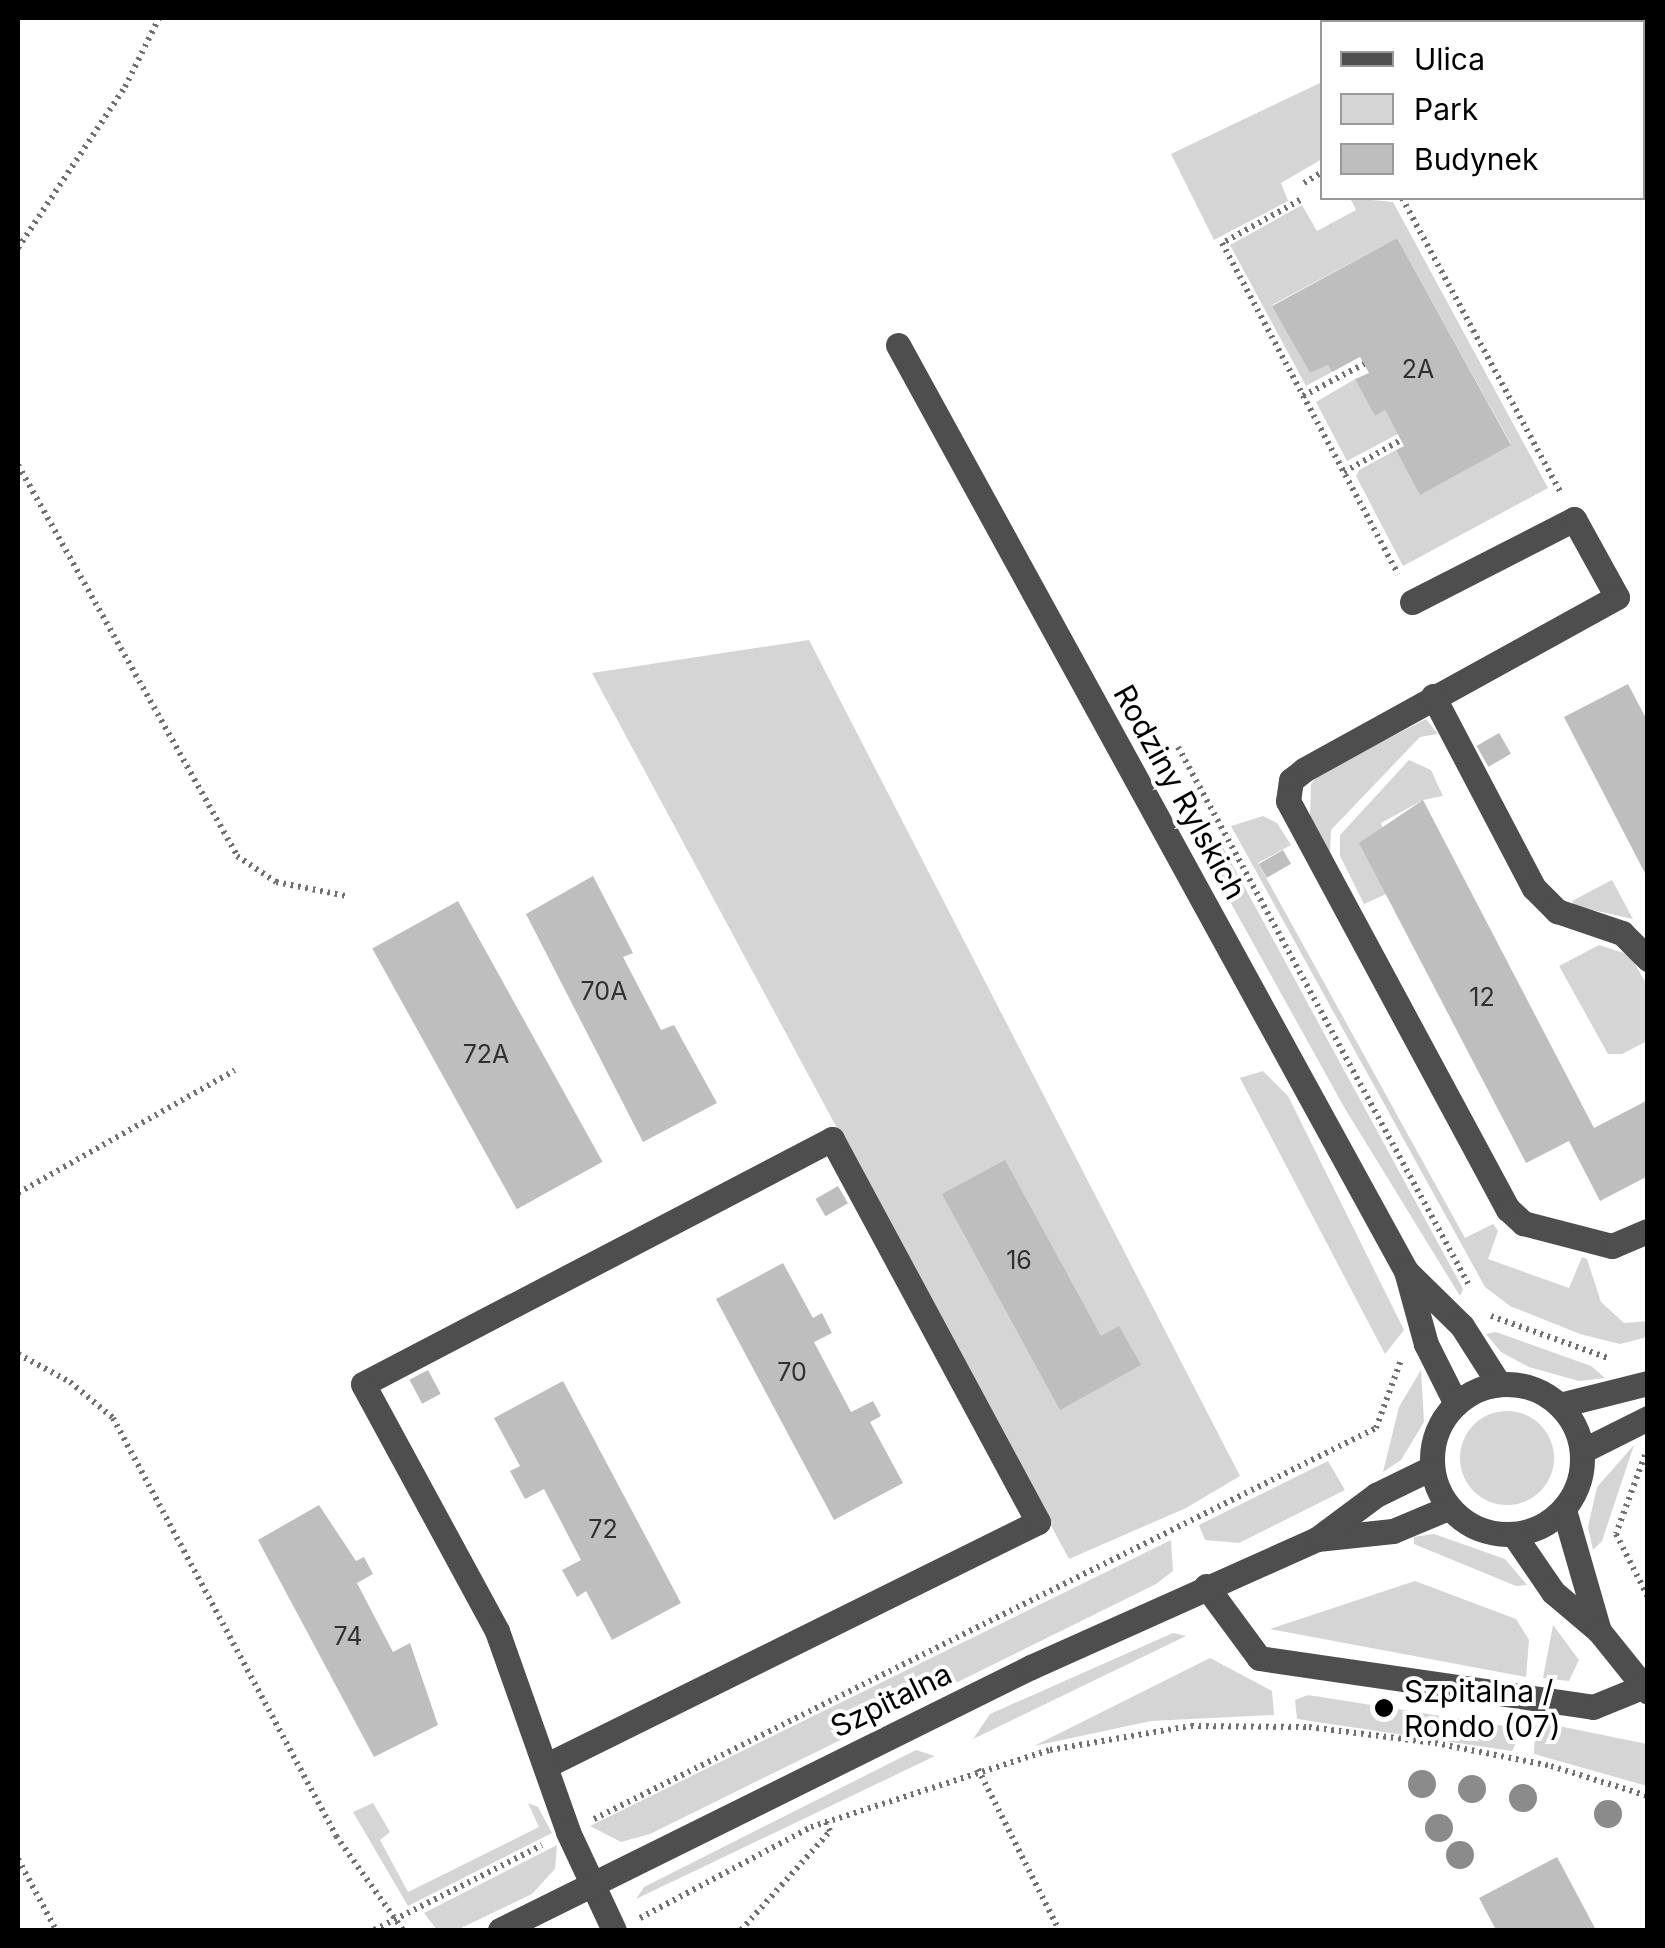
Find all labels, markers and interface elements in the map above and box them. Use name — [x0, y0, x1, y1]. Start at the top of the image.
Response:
legend — [1320, 20, 1645, 200]
text: Ulica — [1414, 41, 1485, 77]
text: Park — [1414, 91, 1478, 127]
text: Budynek — [1414, 141, 1538, 177]
house number: 2A — [1402, 354, 1434, 384]
street label: Rodziny Rylskich — [1106, 678, 1254, 906]
house number: 70A — [581, 976, 627, 1006]
house number: 12 — [1469, 982, 1495, 1012]
house number: 72A — [463, 1039, 509, 1069]
house number: 16 — [1006, 1245, 1032, 1275]
house number: 70 — [777, 1357, 807, 1387]
house number: 72 — [588, 1514, 618, 1544]
house number: 74 — [334, 1621, 362, 1651]
street label: Szpitalna — [825, 1655, 957, 1745]
place label: Szpitalna / Rondo (07) — [1404, 1673, 1561, 1744]
marker: Szpitalna / Rondo (07) — [1373, 1697, 1395, 1719]

